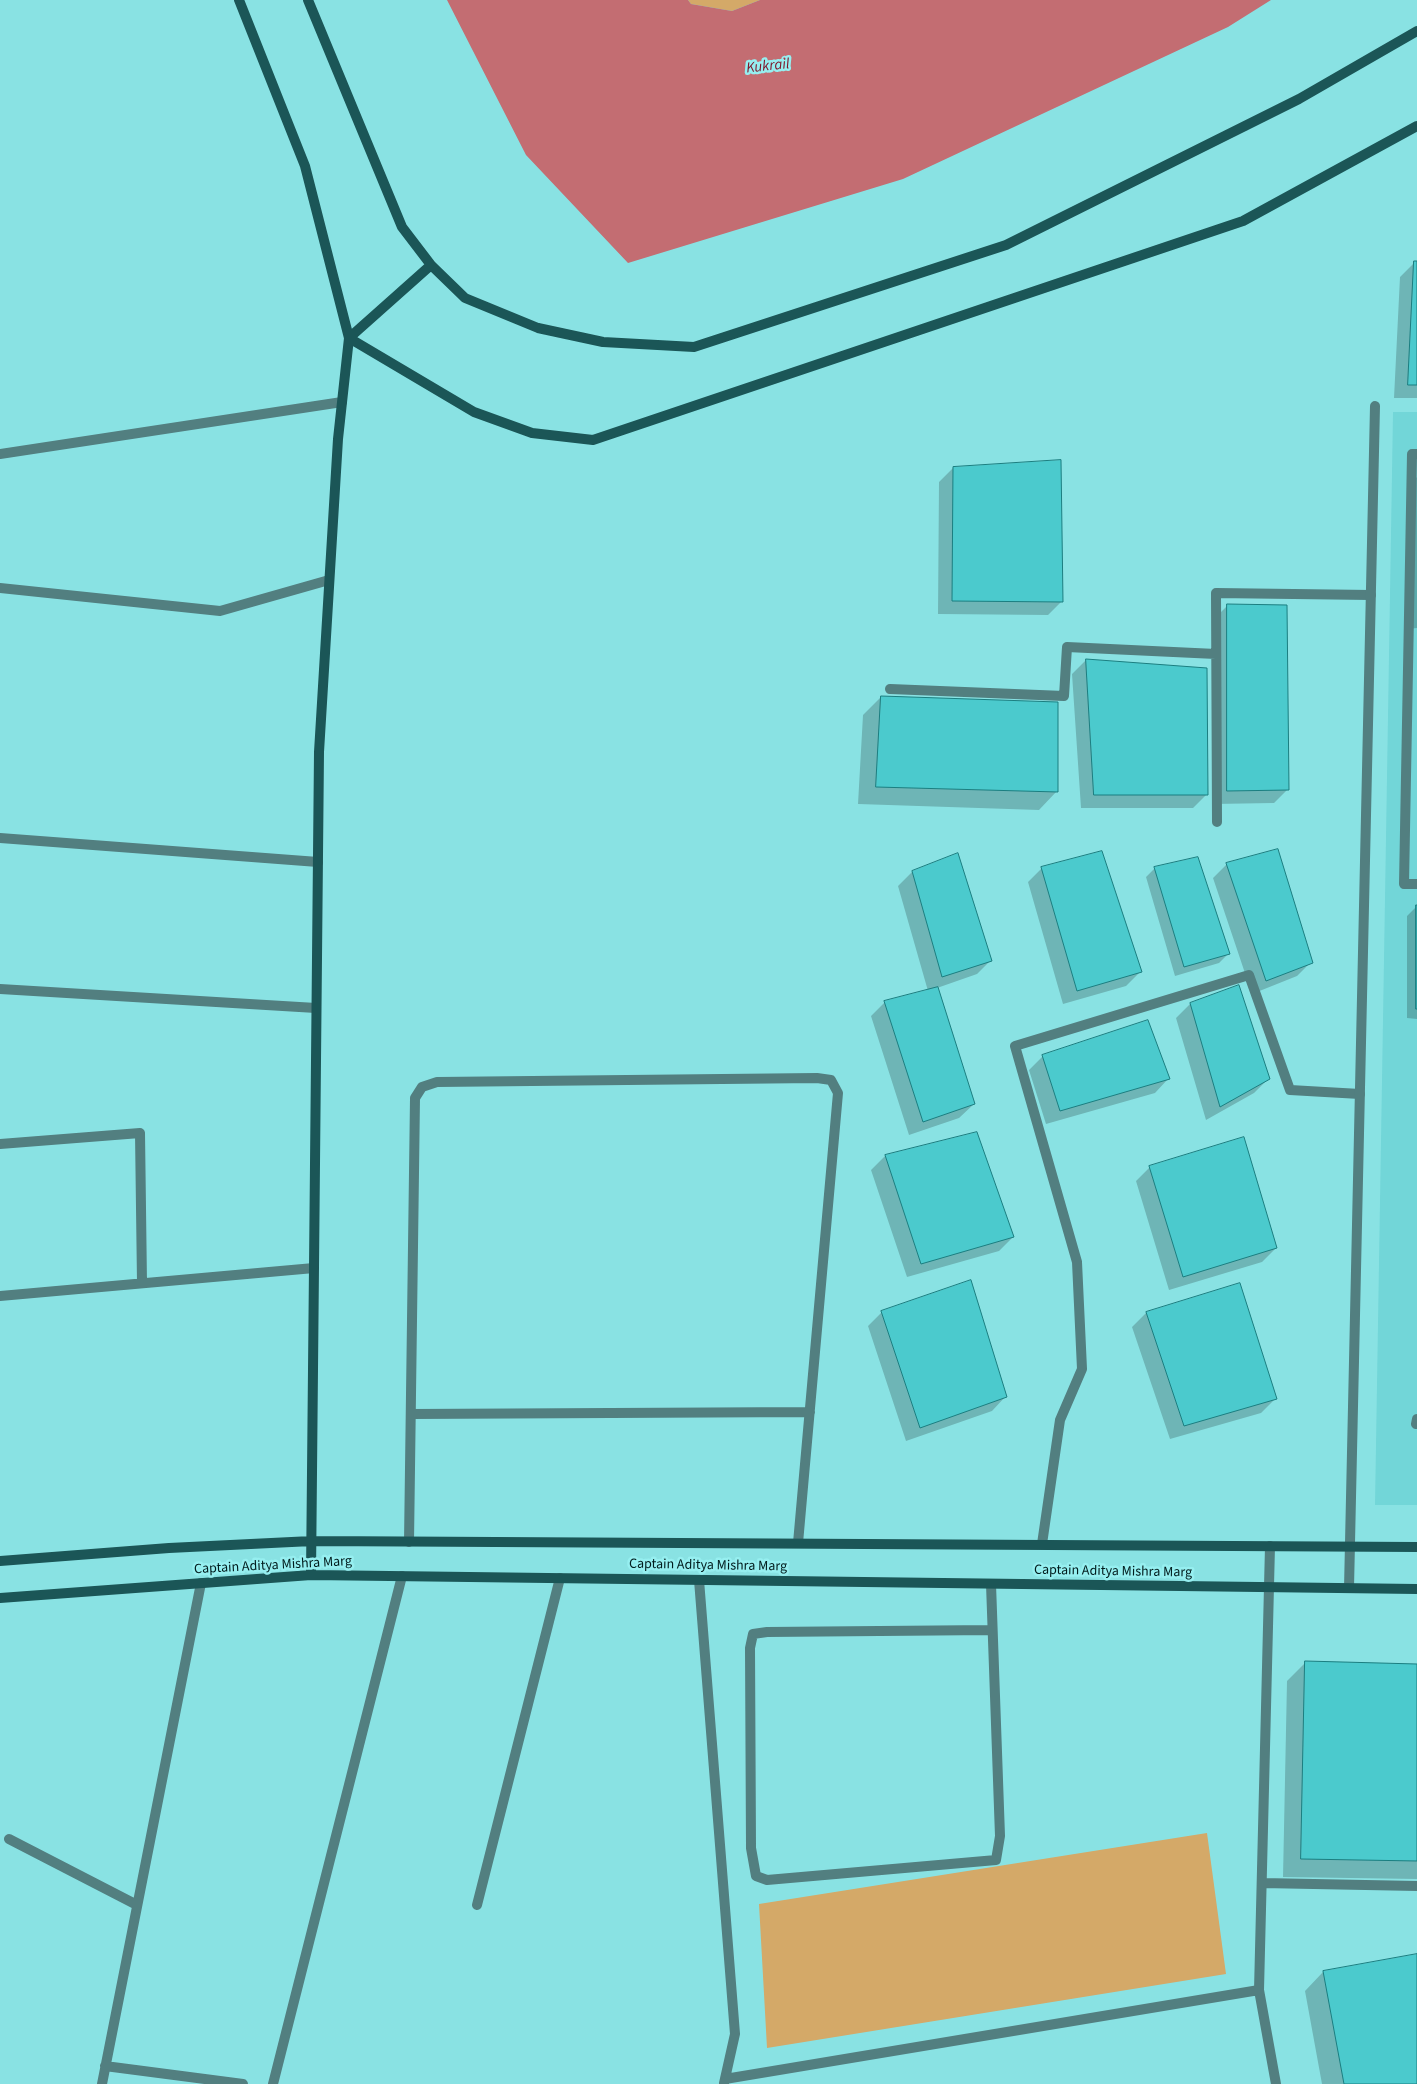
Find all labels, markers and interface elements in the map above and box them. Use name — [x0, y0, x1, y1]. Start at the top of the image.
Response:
water label: Kukrail — [745, 56, 791, 78]
street label: Captain Aditya Mishra Marg — [194, 1553, 352, 1579]
street label: Captain Aditya Mishra Marg — [629, 1556, 787, 1576]
street label: Captain Aditya Mishra Marg — [1034, 1562, 1192, 1582]

